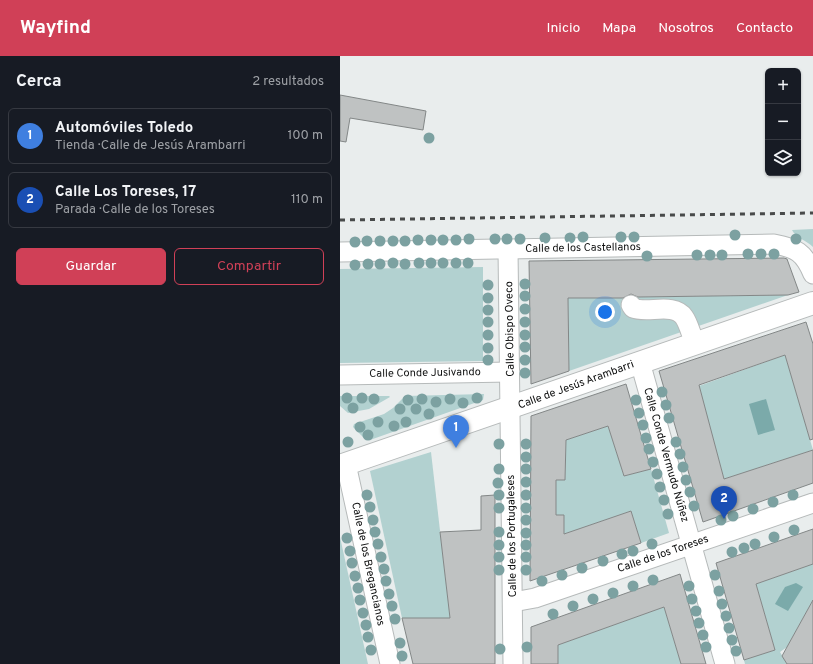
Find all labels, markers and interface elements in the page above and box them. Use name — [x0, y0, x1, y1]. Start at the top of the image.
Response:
text: Wayfind — [20, 16, 91, 40]
text: Inicio — [547, 20, 580, 37]
text: Mapa — [602, 20, 636, 37]
text: Nosotros — [658, 20, 714, 37]
text: Contacto — [736, 20, 793, 37]
map controls — [765, 68, 801, 176]
button: + — [765, 68, 801, 104]
text: Cerca — [16, 71, 62, 93]
text: 2 resultados — [252, 74, 324, 90]
button: − — [765, 104, 801, 140]
text: Automóviles Toledo — [55, 119, 193, 138]
text: 1 — [27, 128, 33, 144]
text: 100 m — [287, 128, 323, 144]
text: Tienda · Calle de Jesús Arambarri — [55, 138, 246, 154]
button: layers — [765, 140, 801, 176]
text: Calle Los Toreses, 17 — [55, 183, 196, 202]
text: 2 — [26, 192, 34, 208]
text: 110 m — [291, 192, 323, 208]
text: Parada · Calle de los Toreses — [55, 202, 215, 218]
street label: Calle de los Castellanos — [525, 240, 641, 256]
button: Guardar — [16, 248, 166, 285]
button: Compartir — [174, 248, 324, 285]
street label: Calle Obispo Oveco — [502, 281, 518, 377]
your location — [595, 302, 615, 322]
street label: Calle de Jesús Arambarri — [516, 357, 636, 413]
street label: Calle Conde Jusivando — [369, 365, 481, 381]
street label: Calle Conde Vermudo Núñez — [640, 386, 692, 524]
pin: 1 — [443, 415, 469, 448]
street label: Calle de los Portugaleses — [504, 474, 520, 598]
pin: 2 — [711, 486, 737, 519]
street label: Calle de los Bregancianos — [348, 501, 388, 627]
street label: Calle de los Toreses — [616, 532, 710, 576]

